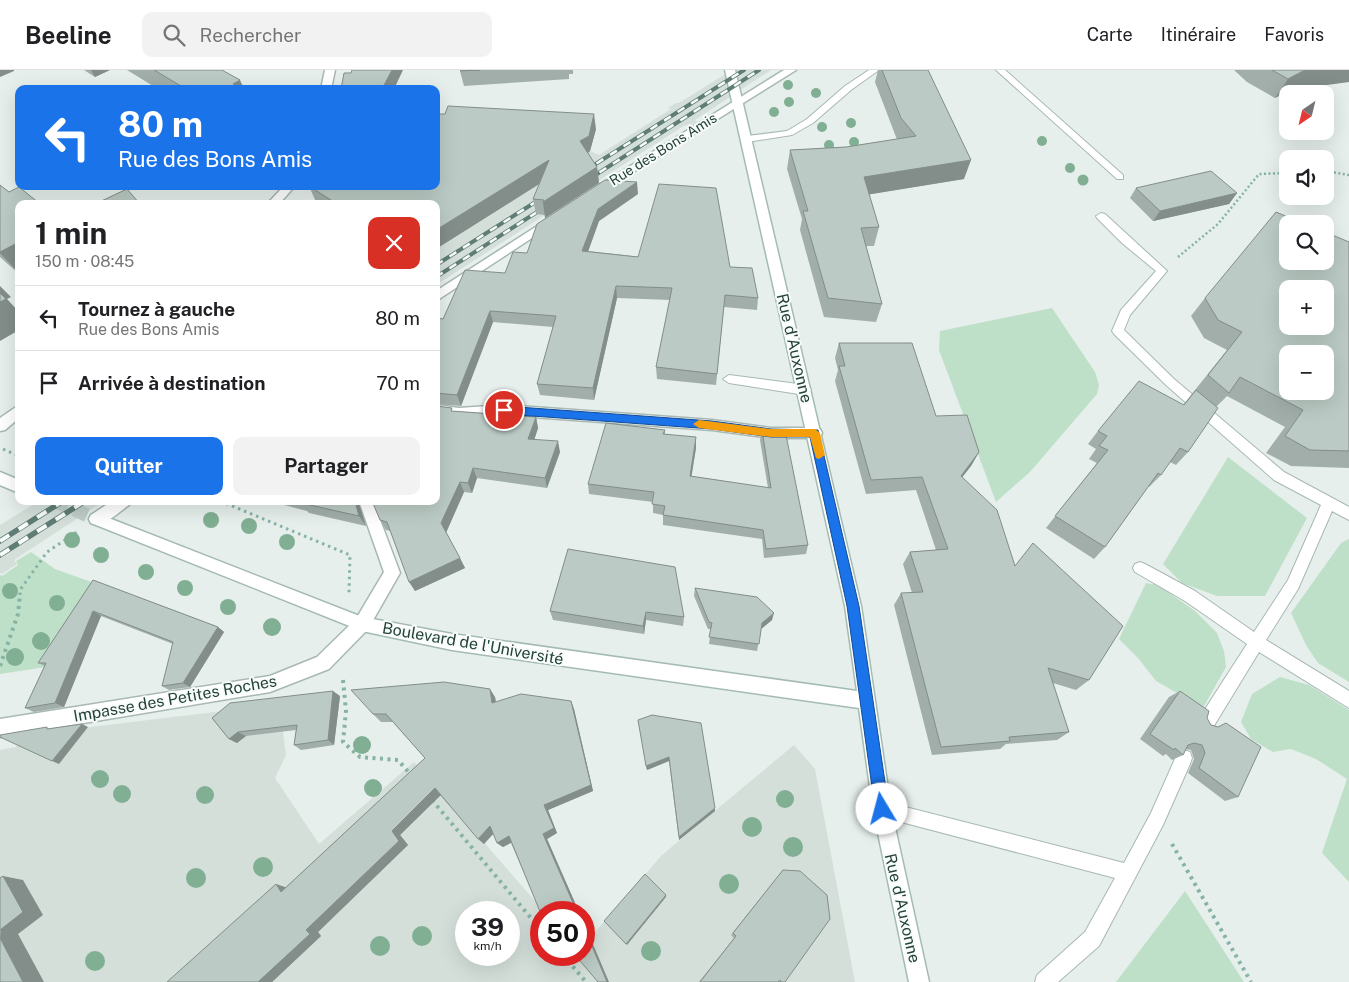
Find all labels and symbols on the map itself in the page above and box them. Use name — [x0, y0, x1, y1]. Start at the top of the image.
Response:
north arrow — [1279, 85, 1334, 140]
street label: Rue des Bons Amis — [606, 109, 720, 189]
street label: Rue d'Auxonne — [773, 291, 816, 405]
pin — [483, 389, 525, 431]
street label: Boulevard de l'Université — [381, 618, 565, 669]
street label: Impasse des Petites Roches — [72, 671, 278, 726]
position arrow — [855, 782, 907, 834]
street label: Rue d'Auxonne — [881, 851, 924, 965]
speed limit sign: 50 — [530, 901, 595, 966]

